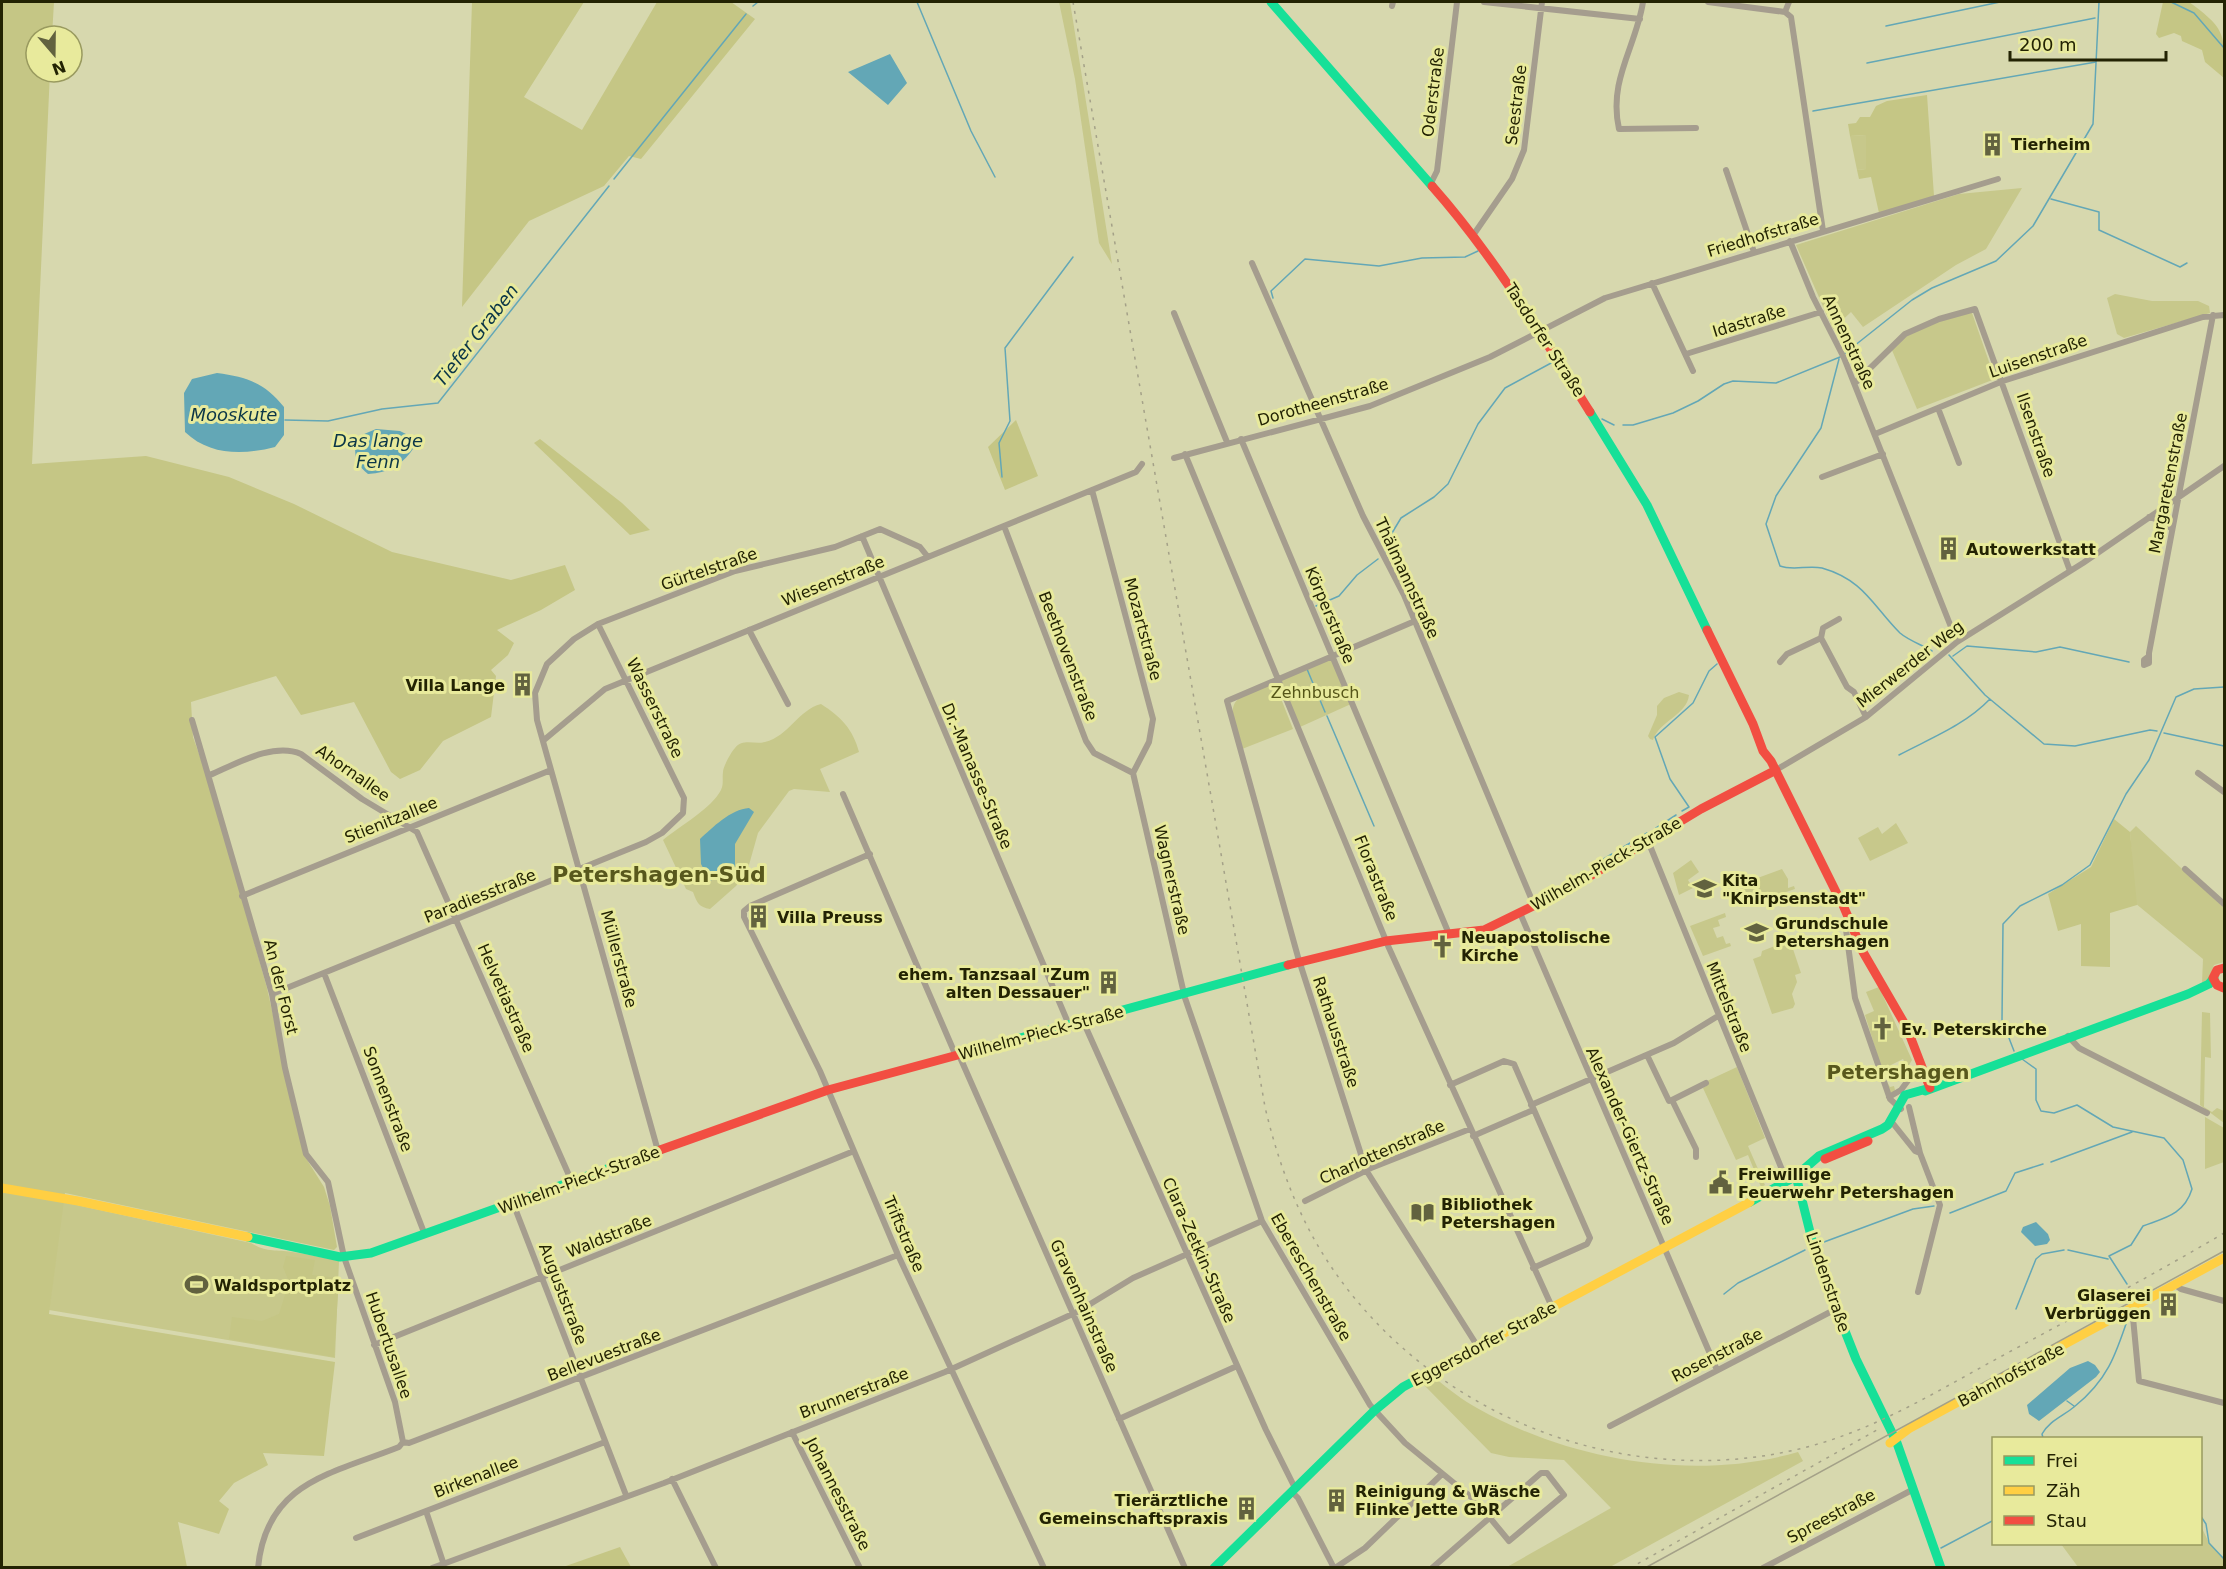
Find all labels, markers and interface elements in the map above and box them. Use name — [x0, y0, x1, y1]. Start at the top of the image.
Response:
north arrow — [24, 24, 84, 84]
scale bar — [2010, 24, 2166, 62]
text: 200 m — [2019, 34, 2077, 55]
street label: Oderstraße — [1418, 46, 1448, 138]
text: N — [49, 56, 69, 79]
street label: Seestraße — [1502, 64, 1530, 146]
building icon: Tierheim — [1980, 131, 2006, 157]
place label: Tierheim — [2011, 135, 2091, 154]
street label: Friedhofstraße — [1705, 209, 1821, 261]
street label: Tasdorfer Straße — [1501, 279, 1589, 400]
water label: Tiefer Graben — [430, 280, 522, 390]
street label: Annenstraße — [1819, 292, 1879, 392]
street label: Idastraße — [1710, 301, 1788, 341]
street label: Luisenstraße — [1986, 330, 2090, 382]
street label: Dorotheenstraße — [1255, 374, 1391, 430]
street label: Ilsenstraße — [2013, 390, 2059, 480]
water label: Mooskute — [191, 404, 277, 425]
street label: Margaretenstraße — [2145, 411, 2191, 555]
water label: Das lange Fenn — [333, 430, 423, 472]
street label: Thälmannstraße — [1370, 514, 1443, 641]
building icon: Autowerkstatt — [1935, 536, 1961, 562]
place label: Autowerkstatt — [1966, 540, 2096, 559]
street label: Gürtelstraße — [658, 544, 760, 594]
street label: Wiesenstraße — [779, 552, 887, 610]
street label: Körperstraße — [1301, 564, 1359, 666]
street label: Mozartstraße — [1120, 576, 1166, 682]
street label: Beethovenstraße — [1035, 589, 1101, 723]
street label: Mierwerder Weg — [1853, 616, 1967, 712]
street label: Wasserstraße — [623, 655, 687, 761]
building icon: Villa Lange — [510, 672, 536, 698]
place label: Villa Lange — [405, 676, 505, 695]
park label: Zehnbusch — [1271, 683, 1359, 702]
street label: Dr.-Manasse-Straße — [938, 700, 1016, 852]
street label: Ahornallee — [312, 741, 394, 805]
street label: Stienitzallee — [342, 793, 440, 847]
street label: Wilhelm-Pieck-Straße — [1528, 813, 1684, 915]
street label: Wagnerstraße — [1150, 823, 1194, 937]
street label: Florastraße — [1350, 832, 1402, 924]
district label: Petershagen-Süd — [552, 862, 766, 887]
street label: Paradiesstraße — [421, 865, 539, 927]
place label: Kita "Knirpsenstadt" — [1722, 871, 1866, 908]
school or university icon: Kita "Knirpsenstadt" — [1691, 876, 1717, 902]
building icon: Villa Preuss — [746, 904, 772, 930]
street label: Müllerstraße — [597, 908, 641, 1010]
place label: Villa Preuss — [777, 908, 883, 927]
place label: Grundschule Petershagen — [1775, 914, 1889, 951]
school or university icon: Grundschule Petershagen — [1744, 919, 1770, 945]
place label: Neuapostolische Kirche — [1461, 928, 1610, 965]
church icon: Neuapostolische Kirche — [1430, 933, 1456, 959]
street label: An der Forst — [260, 937, 302, 1037]
street label: Helvetiastraße — [474, 941, 538, 1055]
street label: Mittelstraße — [1702, 959, 1756, 1055]
place label: ehem. Tanzsaal "Zum alten Dessauer" — [898, 965, 1090, 1002]
building icon: ehem. Tanzsaal "Zum alten Dessauer" — [1095, 970, 1121, 996]
street label: Rathausstraße — [1309, 974, 1363, 1090]
street label: Wilhelm-Pieck-Straße — [956, 1002, 1126, 1064]
church icon: Ev. Peterskirche — [1870, 1016, 1896, 1042]
place label: Ev. Peterskirche — [1901, 1020, 2047, 1039]
street label: Sonnenstraße — [359, 1044, 417, 1154]
street label: Alexander-Giertz-Straße — [1582, 1044, 1678, 1228]
district label: Petershagen — [1827, 1060, 1969, 1084]
street label: Charlottenstraße — [1316, 1116, 1448, 1188]
street label: Wilhelm-Pieck-Straße — [496, 1142, 662, 1218]
place label: Freiwillige Feuerwehr Petershagen — [1738, 1165, 1954, 1202]
public building icon: Freiwillige Feuerwehr Petershagen — [1707, 1170, 1733, 1196]
street label: Clara-Zetkin-Straße — [1158, 1174, 1240, 1326]
street label: Triftstraße — [879, 1192, 929, 1275]
place label: Bibliothek Petershagen — [1441, 1195, 1555, 1232]
library icon: Bibliothek Petershagen — [1410, 1200, 1436, 1226]
street label: Waldstraße — [564, 1210, 654, 1262]
street label: Ebereschenstraße — [1267, 1210, 1355, 1344]
street label: Lindenstraße — [1802, 1229, 1854, 1335]
street label: Gravenhainstraße — [1046, 1237, 1122, 1375]
street label: Auguststraße — [535, 1241, 591, 1347]
sports icon: Waldsportplatz — [183, 1272, 209, 1298]
place label: Waldsportplatz — [214, 1276, 351, 1295]
place label: Glaserei Verbrüggen — [2045, 1286, 2151, 1323]
street label: Hubertusallee — [362, 1289, 416, 1401]
building icon: Glaserei Verbrüggen — [2156, 1291, 2182, 1317]
street label: Eggersdorfer Straße — [1408, 1298, 1560, 1390]
street label: Rosenstraße — [1668, 1324, 1766, 1386]
street label: Bellevuestraße — [545, 1325, 663, 1385]
street label: Bahnhofstraße — [1955, 1339, 2067, 1411]
street label: Brunnerstraße — [797, 1363, 911, 1423]
street label: Johannesstraße — [801, 1434, 875, 1553]
legend — [1992, 1437, 2202, 1545]
text: Frei — [2046, 1450, 2078, 1471]
street label: Birkenallee — [431, 1452, 521, 1502]
text: Zäh — [2046, 1480, 2081, 1501]
place label: Reinigung & Wäsche Flinke Jette GbR — [1355, 1482, 1541, 1519]
street label: Spreestraße — [1784, 1485, 1878, 1547]
building icon: Reinigung & Wäsche Flinke Jette GbR — [1324, 1487, 1350, 1513]
place label: Tierärztliche Gemeinschaftspraxis — [1039, 1491, 1228, 1528]
building icon: Tierärztliche Gemeinschaftspraxis — [1233, 1496, 1259, 1522]
text: Stau — [2046, 1510, 2087, 1531]

